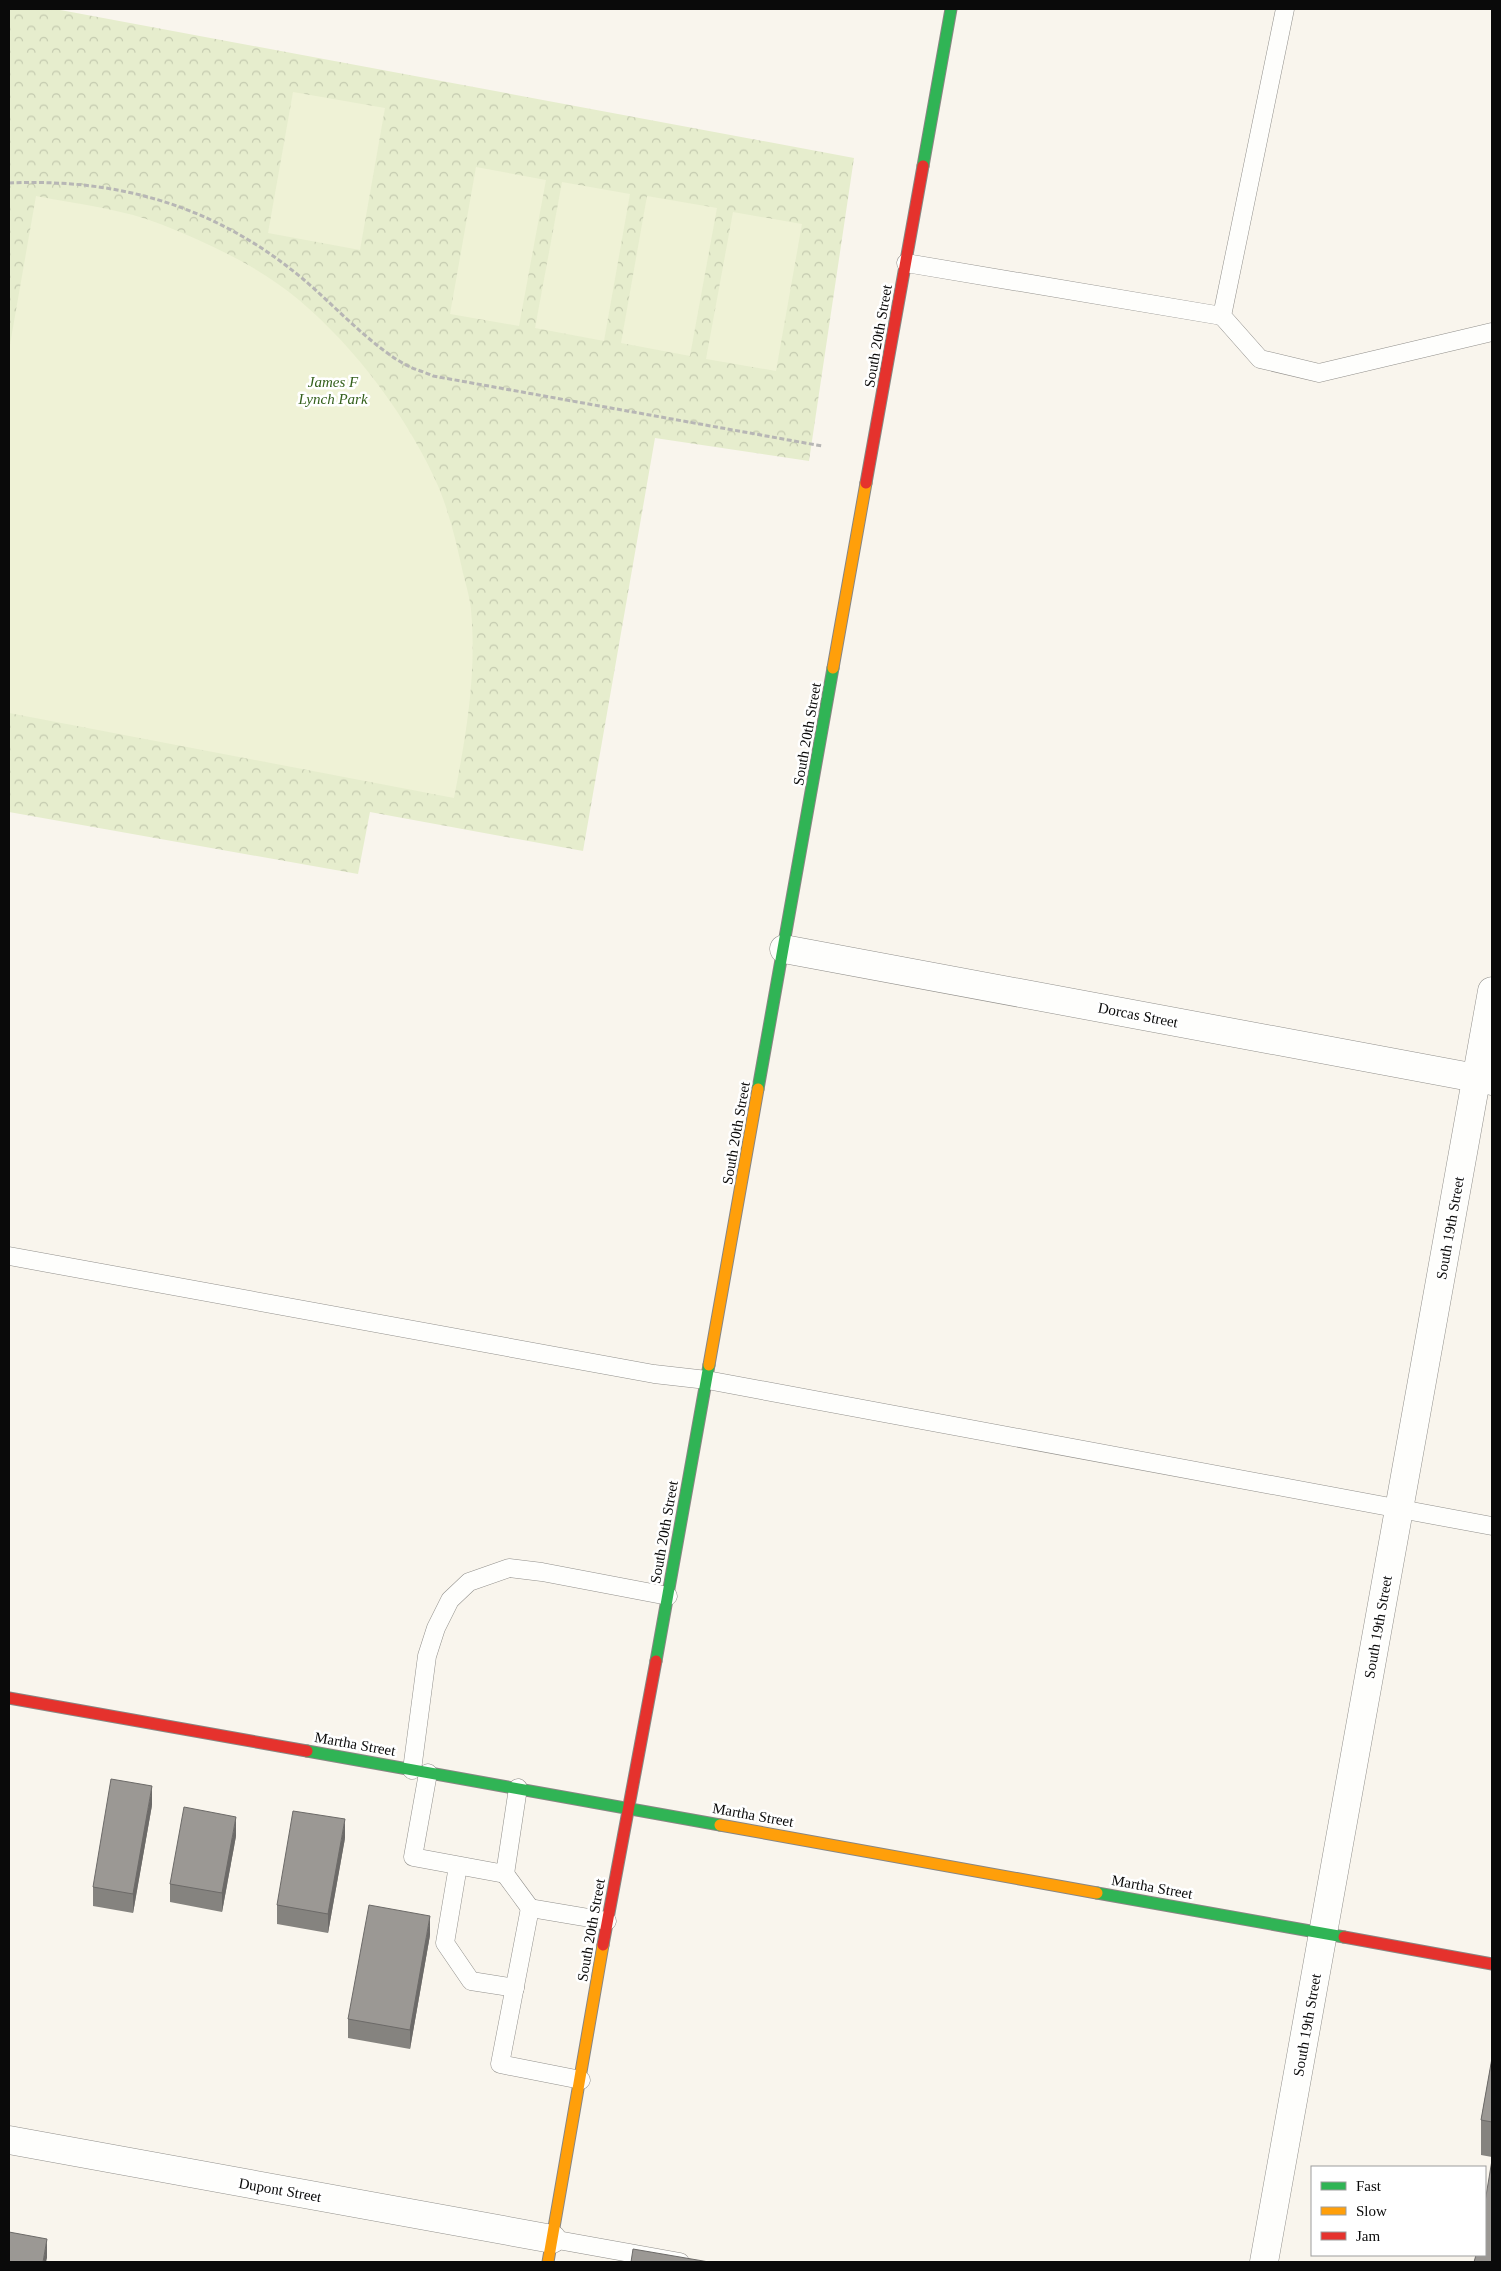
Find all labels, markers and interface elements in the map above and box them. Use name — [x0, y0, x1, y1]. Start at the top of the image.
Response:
street label: South 20th Street — [861, 283, 895, 389]
park label: James F Lynch Park — [297, 374, 368, 407]
street label: South 20th Street — [790, 681, 824, 787]
street label: Dorcas Street — [1097, 999, 1180, 1031]
street label: South 20th Street — [719, 1080, 753, 1186]
street label: South 19th Street — [1433, 1175, 1467, 1281]
street label: South 20th Street — [647, 1479, 681, 1585]
street label: South 19th Street — [1361, 1574, 1395, 1680]
street label: Martha Street — [313, 1729, 398, 1759]
street label: Martha Street — [711, 1800, 796, 1830]
street label: Martha Street — [1110, 1872, 1195, 1902]
street label: South 20th Street — [574, 1877, 608, 1983]
street label: South 19th Street — [1290, 1972, 1324, 2078]
legend — [1311, 2166, 1486, 2256]
street label: Dupont Street — [237, 2175, 323, 2205]
text: Fast — [1356, 2178, 1382, 2194]
text: Slow — [1356, 2203, 1387, 2219]
text: Jam — [1356, 2228, 1380, 2244]

